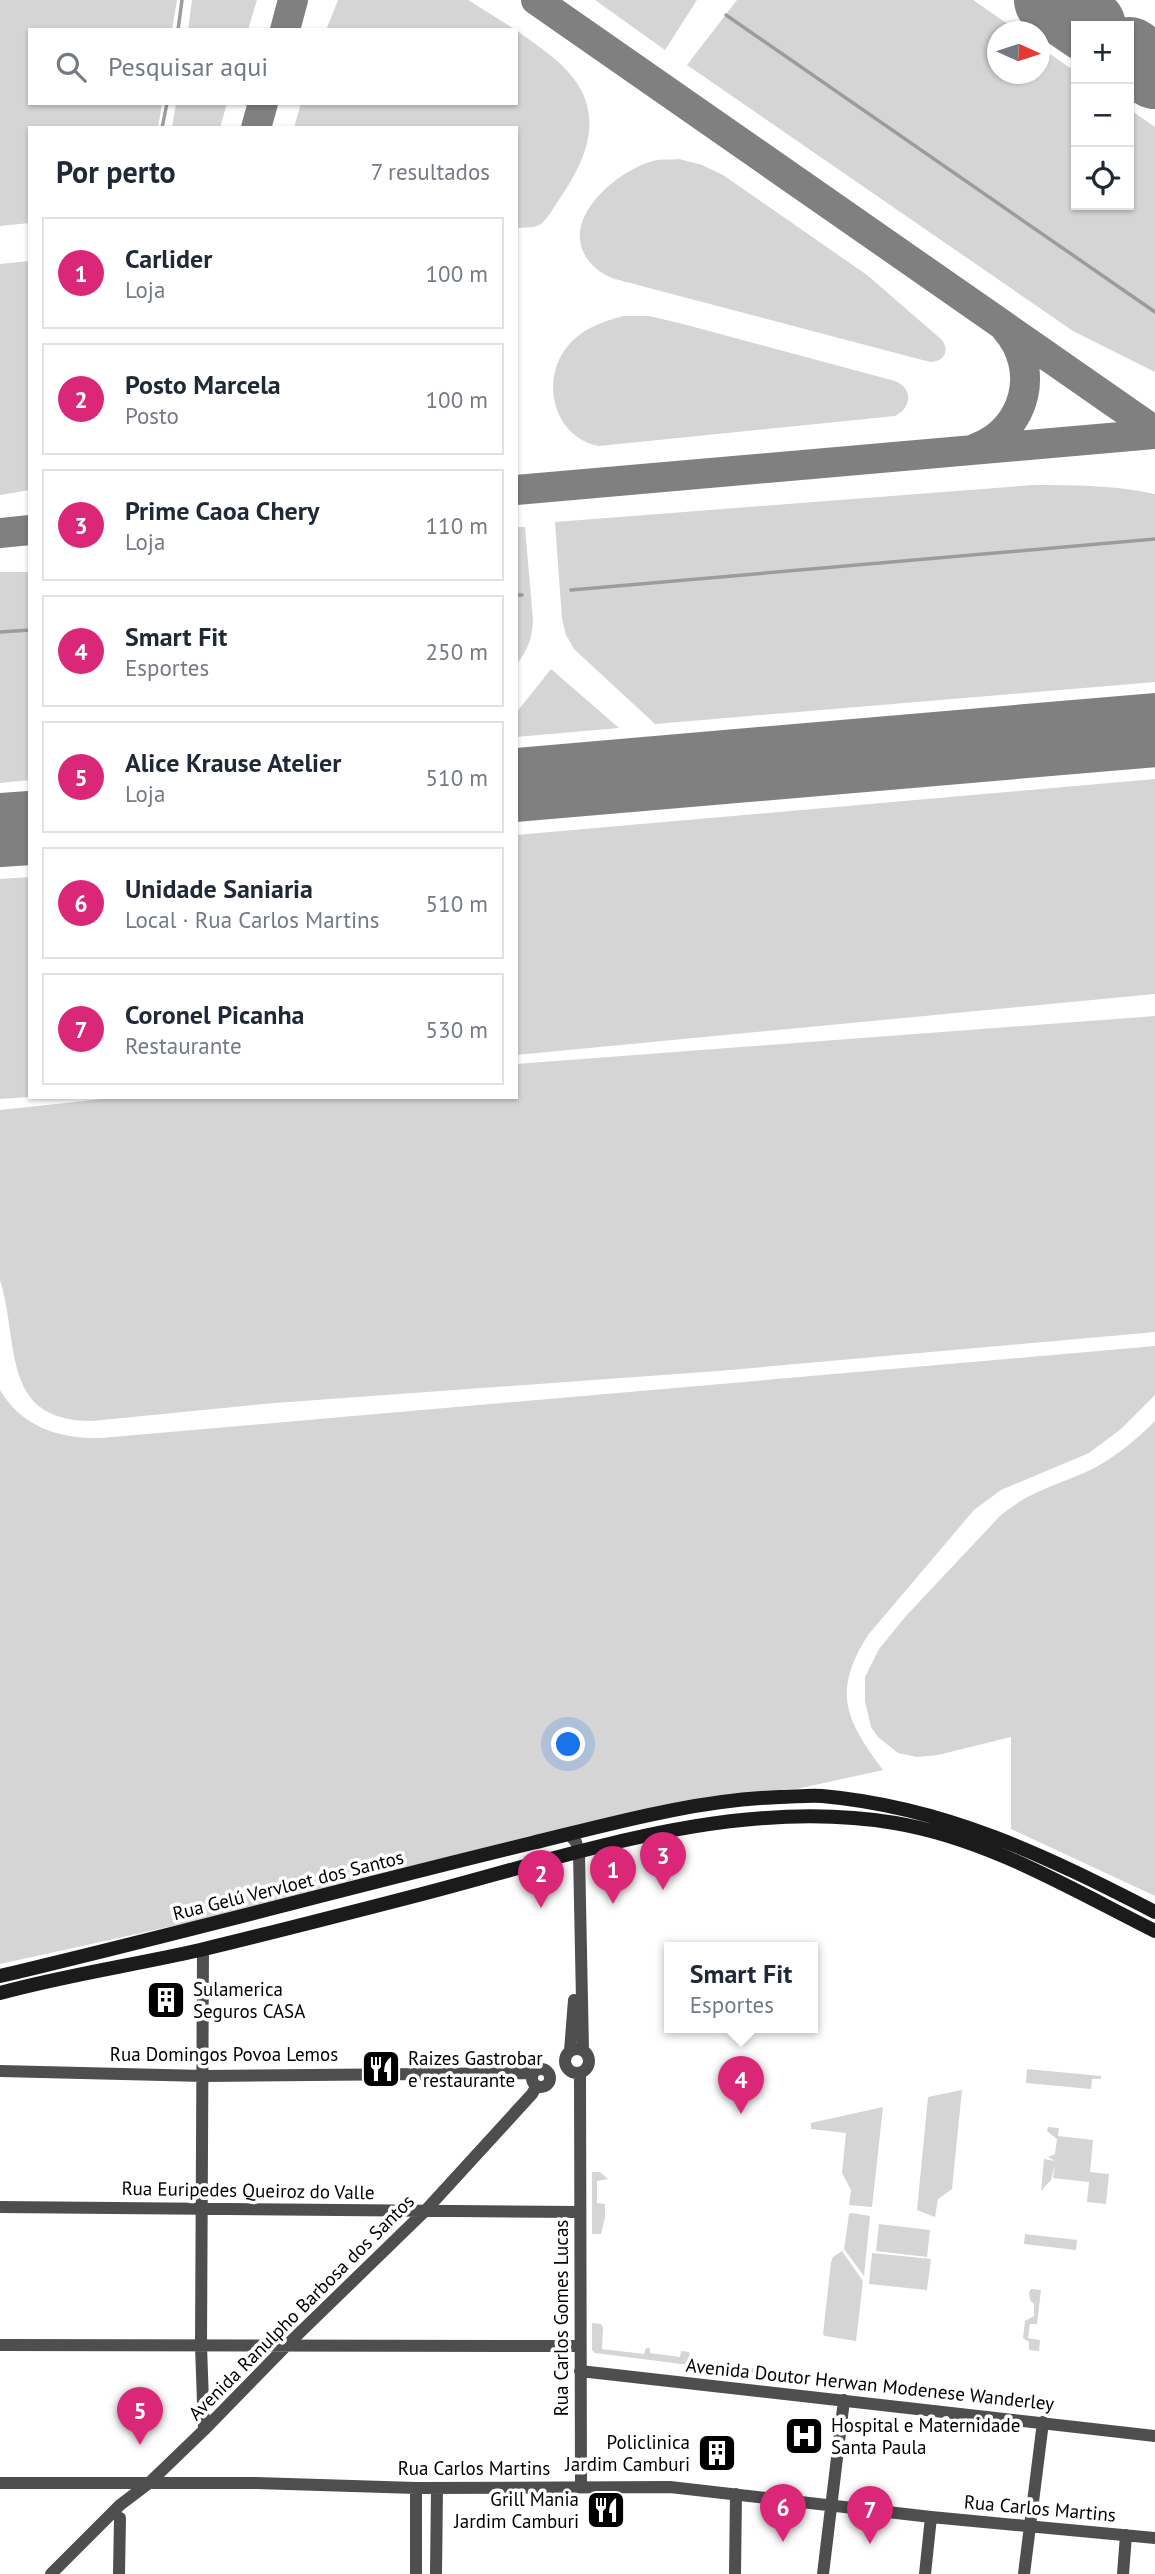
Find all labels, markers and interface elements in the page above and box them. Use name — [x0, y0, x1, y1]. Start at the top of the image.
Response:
north arrow — [987, 21, 1050, 84]
map controls — [1071, 21, 1134, 210]
button: + — [1071, 21, 1134, 84]
search box — [28, 28, 518, 105]
icon: search — [52, 48, 90, 86]
text: Pesquisar aqui — [108, 50, 268, 83]
button: − — [1071, 84, 1134, 147]
button: locate — [1071, 147, 1134, 210]
text: Por perto — [56, 152, 176, 191]
text: 7 resultados — [371, 157, 490, 186]
text: Carlider — [125, 242, 212, 275]
text: 1 — [74, 259, 88, 288]
text: 100 m — [426, 259, 488, 288]
text: Loja — [125, 275, 165, 304]
text: Posto Marcela — [125, 368, 281, 401]
text: 2 — [74, 385, 88, 414]
text: 100 m — [426, 385, 488, 414]
text: Posto — [125, 401, 179, 430]
text: Prime Caoa Chery — [125, 494, 319, 527]
text: 3 — [74, 511, 88, 540]
text: 110 m — [426, 511, 488, 540]
text: Loja — [125, 527, 165, 556]
text: Smart Fit — [125, 620, 227, 653]
text: 4 — [74, 637, 88, 666]
text: 250 m — [426, 637, 488, 666]
text: Esportes — [125, 653, 209, 682]
text: Alice Krause Atelier — [125, 746, 341, 779]
text: 5 — [74, 763, 88, 792]
text: 510 m — [426, 763, 488, 792]
text: Loja — [125, 779, 165, 808]
text: Unidade Saniaria — [125, 872, 313, 905]
text: 6 — [74, 889, 88, 918]
text: 510 m — [426, 889, 488, 918]
text: Local · Rua Carlos Martins — [125, 905, 379, 934]
text: Coronel Picanha — [125, 998, 305, 1031]
text: 7 — [74, 1015, 88, 1044]
text: 530 m — [426, 1015, 488, 1044]
text: Restaurante — [125, 1031, 242, 1060]
your location — [551, 1727, 585, 1761]
pin: 3 — [640, 1832, 686, 1890]
street label: Rua Gelú Vervloet dos Santos — [170, 1845, 406, 1925]
pin: 1 — [590, 1846, 636, 1904]
pin: 2 — [518, 1850, 564, 1908]
popup — [664, 1942, 818, 2033]
text: Smart Fit — [690, 1957, 792, 1990]
place label: Sulamerica Seguros CASA — [193, 1977, 305, 2023]
building icon: Sulamerica Seguros CASA — [145, 1979, 187, 2021]
text: Esportes — [690, 1990, 774, 2019]
street label: Rua Domingos Povoa Lemos — [110, 2042, 338, 2066]
place label: Raizes Gastrobar e restaurante — [408, 2046, 543, 2092]
restaurant icon: Raizes Gastrobar e restaurante — [360, 2048, 402, 2090]
pin: 4 — [718, 2056, 764, 2114]
street label: Rua Euripedes Queiroz do Valle — [121, 2176, 375, 2204]
street label: Avenida Ranulpho Barbosa dos Santos — [183, 2189, 419, 2425]
street label: Rua Carlos Gomes Lucas — [549, 2220, 573, 2416]
street label: Avenida Doutor Herwan Modenese Wanderley — [685, 2353, 1055, 2415]
pin: 5 — [117, 2387, 163, 2445]
place label: Hospital e Maternidade Santa Paula — [831, 2413, 1020, 2459]
hospital icon: Hospital e Maternidade Santa Paula — [783, 2415, 825, 2457]
place label: Policlinica Jardim Camburi — [564, 2430, 690, 2476]
building icon: Policlinica Jardim Camburi — [696, 2432, 738, 2474]
street label: Rua Carlos Martins — [398, 2456, 550, 2480]
pin: 6 — [760, 2484, 806, 2542]
pin: 7 — [847, 2486, 893, 2544]
place label: Grill Mania Jardim Camburi — [453, 2487, 579, 2533]
restaurant icon: Grill Mania Jardim Camburi — [585, 2489, 627, 2531]
street label: Rua Carlos Martins — [963, 2489, 1117, 2527]

